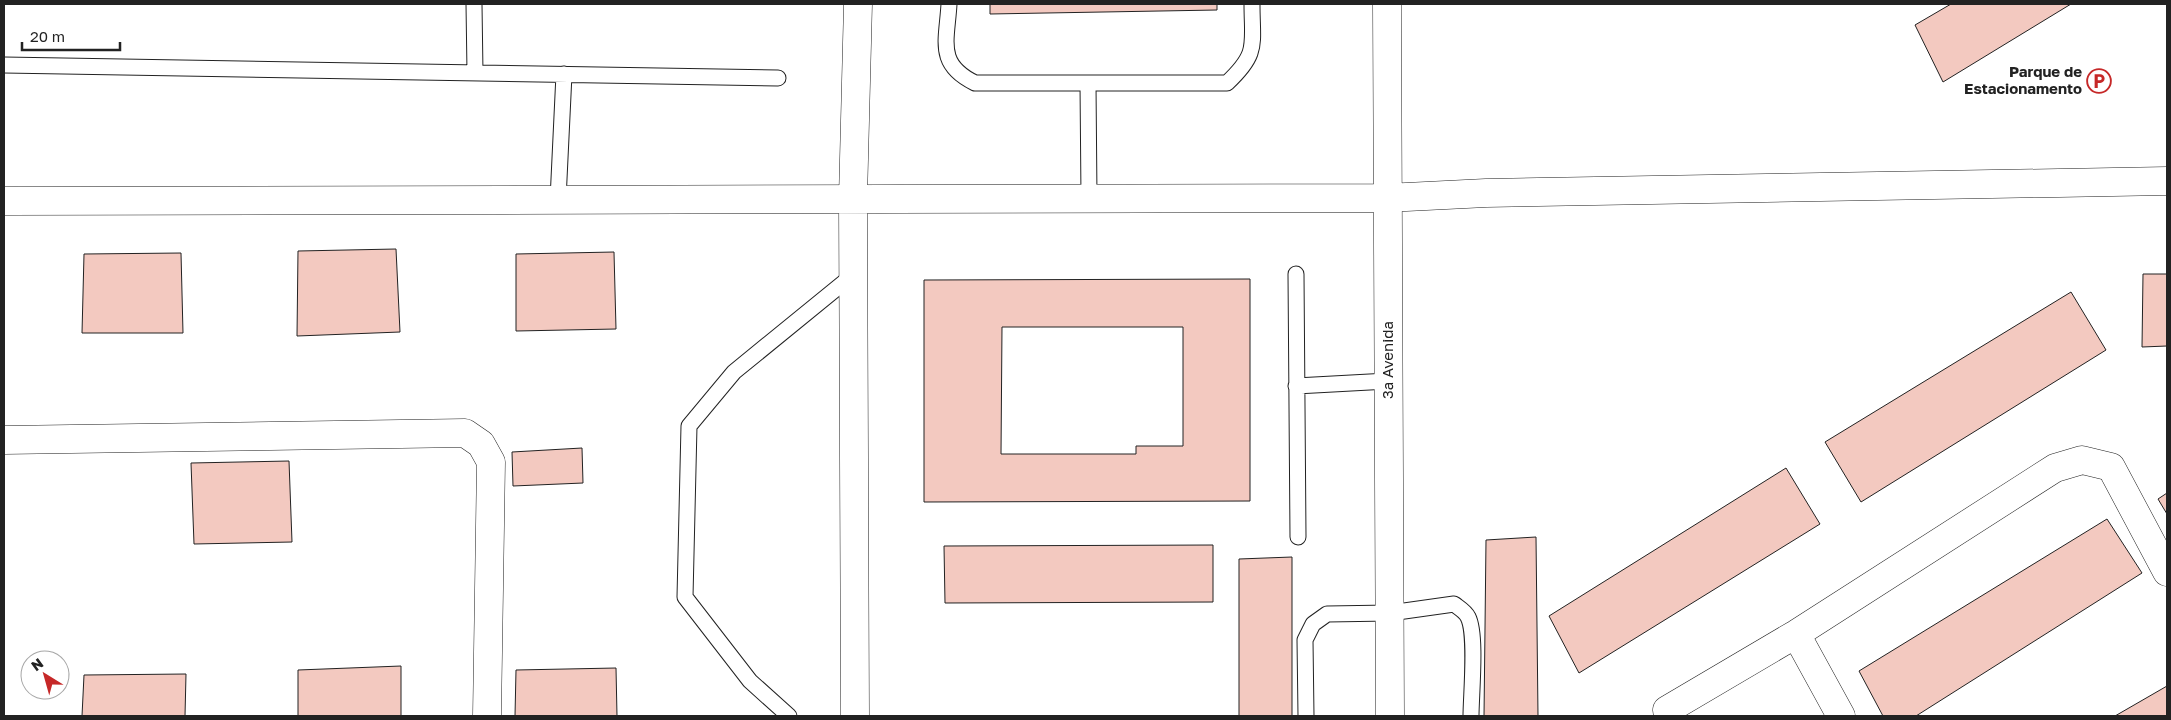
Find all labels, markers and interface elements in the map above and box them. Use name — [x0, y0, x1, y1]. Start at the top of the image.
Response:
scale bar — [22, 20, 120, 52]
text: 20 m — [30, 27, 65, 45]
place label: Parque de Estacionamento — [1964, 62, 2082, 97]
parking icon: Parque de Estacionamento — [2086, 68, 2112, 94]
street label: 3ª Avenida — [1378, 321, 1396, 399]
north arrow — [20, 650, 70, 700]
text: N — [28, 654, 46, 674]

